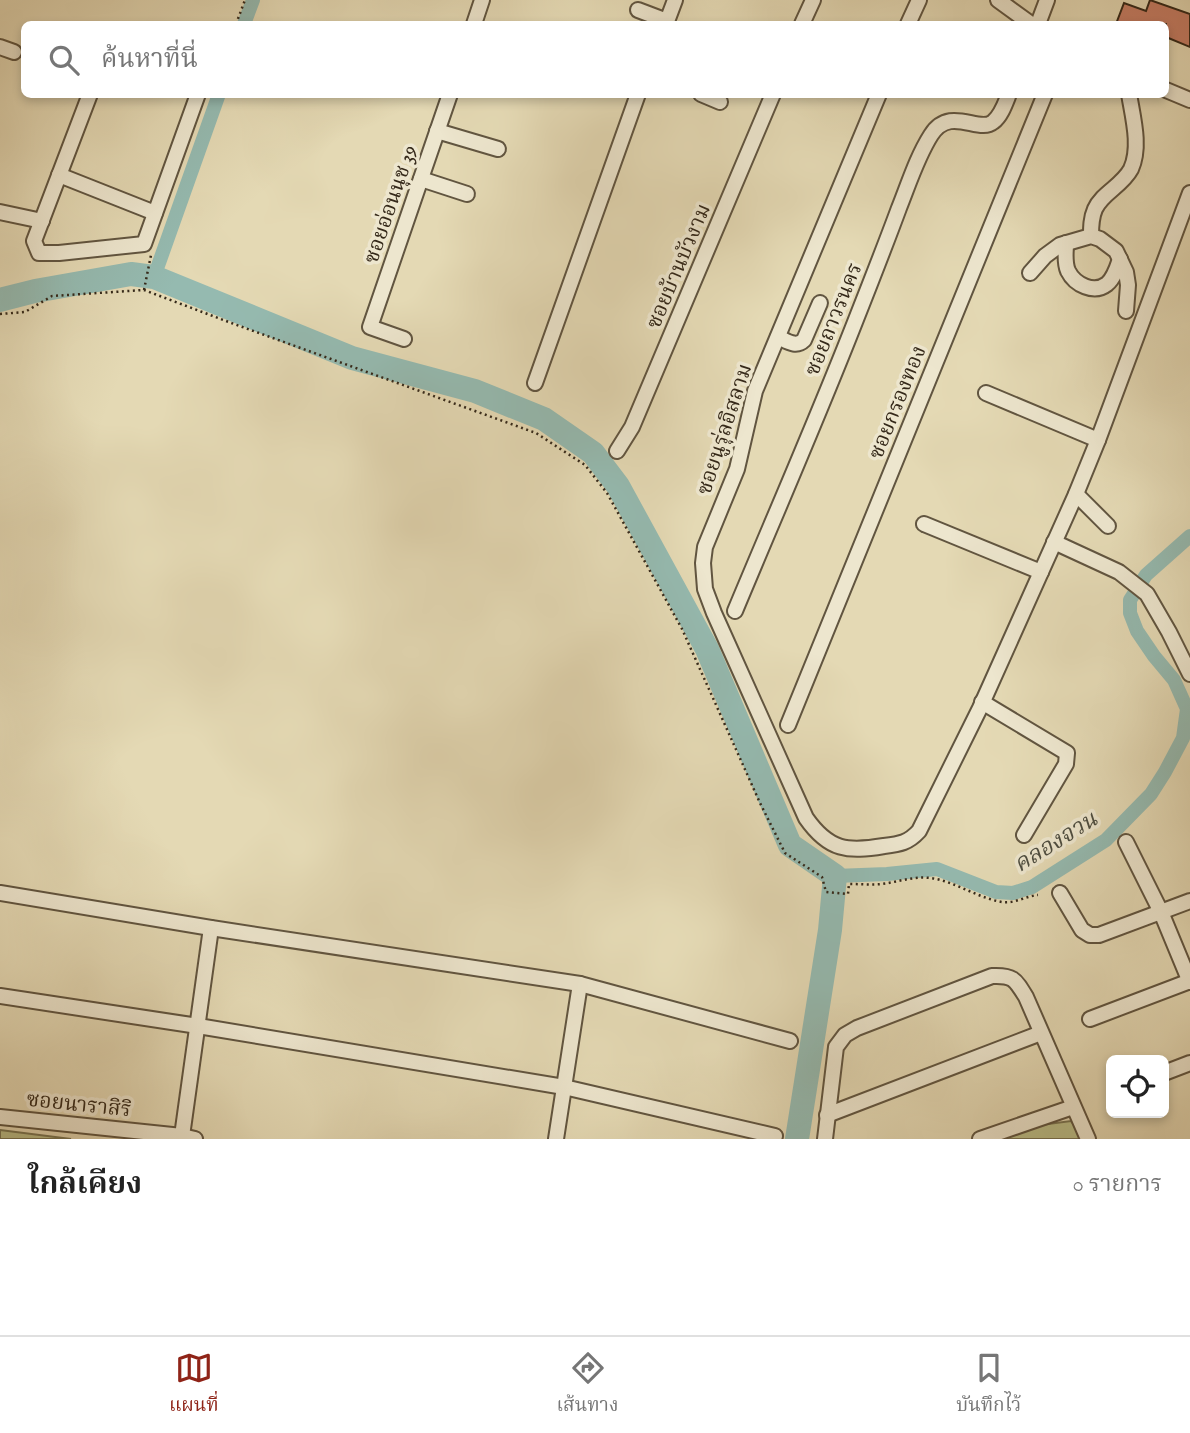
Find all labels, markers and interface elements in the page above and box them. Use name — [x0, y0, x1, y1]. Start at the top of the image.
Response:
search box — [21, 21, 1169, 98]
icon: search — [45, 41, 83, 79]
text: ค้นหาที่นี่ — [101, 43, 198, 76]
street label: ซอยอ่อนนุช 39 — [359, 142, 424, 267]
street label: ซอยบ้านบัวงาม — [641, 200, 718, 333]
street label: ซอยถาวรนคร — [799, 259, 869, 380]
street label: ซอยกรองทอง — [863, 342, 933, 463]
street label: ซอยนูรุ่ลอิสลาม — [692, 361, 759, 498]
water label: คลองจวน — [1008, 805, 1104, 879]
map controls — [1106, 1055, 1169, 1118]
button: locate — [1106, 1055, 1169, 1118]
street label: ซอยนาราสิริ — [25, 1087, 132, 1124]
text: ใกล้เคียง — [28, 1166, 142, 1204]
text: 0 รายการ — [1072, 1170, 1162, 1199]
tab: แผนที่ — [169, 1349, 219, 1421]
tab: เส้นทาง — [557, 1349, 618, 1421]
tab: บันทึกไว้ — [956, 1349, 1021, 1421]

